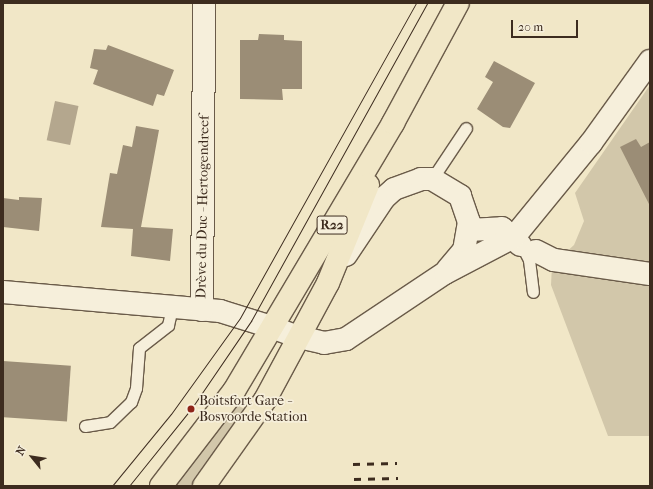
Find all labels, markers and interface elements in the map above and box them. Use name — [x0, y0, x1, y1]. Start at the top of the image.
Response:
scale bar — [513, 12, 580, 38]
text: 20 m — [518, 20, 543, 34]
street label: Drève du Duc - Hertogendreef — [193, 115, 213, 299]
road number: R22 — [316, 214, 348, 236]
place label: Boitsfort Gare - Bosvoorde Station — [199, 393, 307, 426]
marker: Boitsfort Gare - Bosvoorde Station — [186, 404, 196, 414]
north arrow — [12, 437, 52, 477]
text: N — [13, 444, 29, 458]

